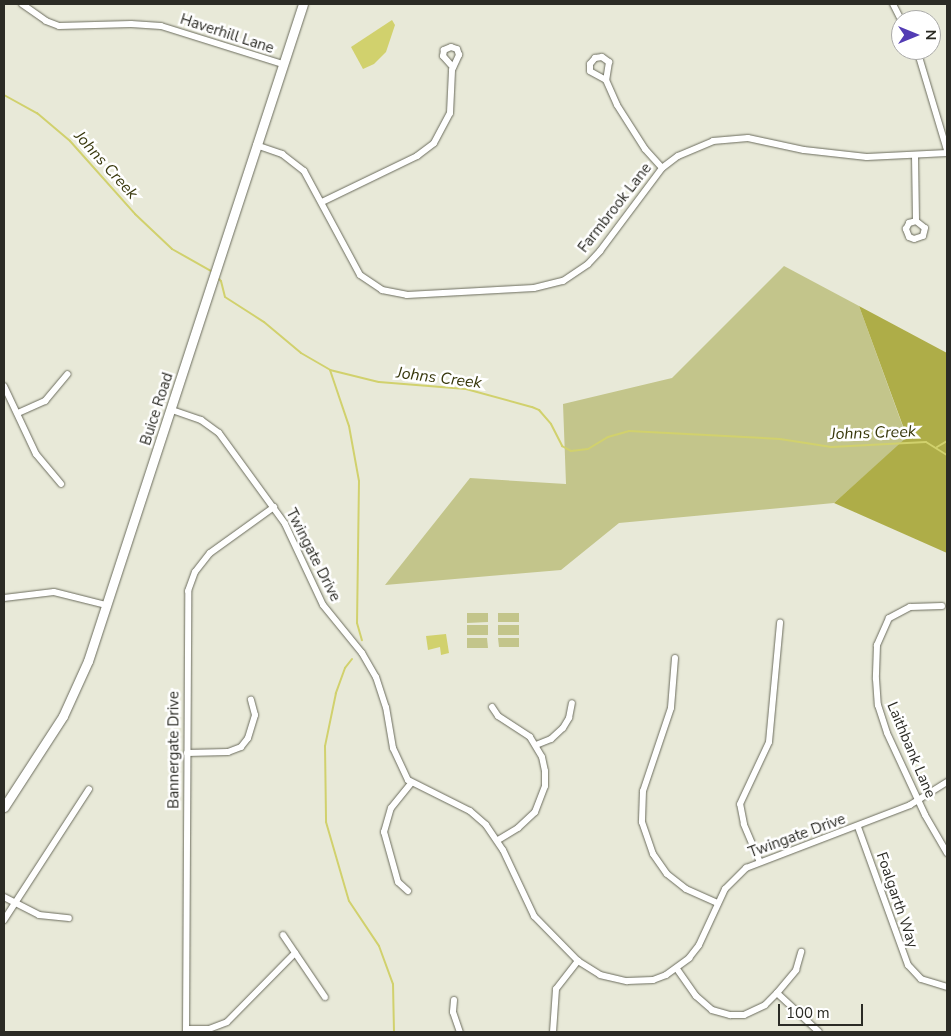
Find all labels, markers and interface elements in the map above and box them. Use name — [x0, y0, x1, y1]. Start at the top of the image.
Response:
street label: Haverhill Lane — [178, 10, 276, 58]
north arrow — [891, 10, 941, 60]
text: N — [921, 30, 940, 40]
water label: Johns Creek — [70, 127, 142, 203]
street label: Farmbrook Lane — [574, 160, 656, 256]
water label: Johns Creek — [395, 363, 483, 393]
street label: Buice Road — [137, 370, 177, 448]
water label: Johns Creek — [830, 422, 916, 444]
street label: Twingate Drive — [282, 505, 344, 605]
street label: Bannergate Drive — [165, 691, 183, 809]
street label: Laithbank Lane — [883, 699, 939, 801]
street label: Twingate Drive — [746, 810, 848, 862]
street label: Foalgarth Way — [872, 850, 922, 950]
scale bar — [781, 994, 866, 1026]
text: 100 m — [786, 1003, 830, 1023]

